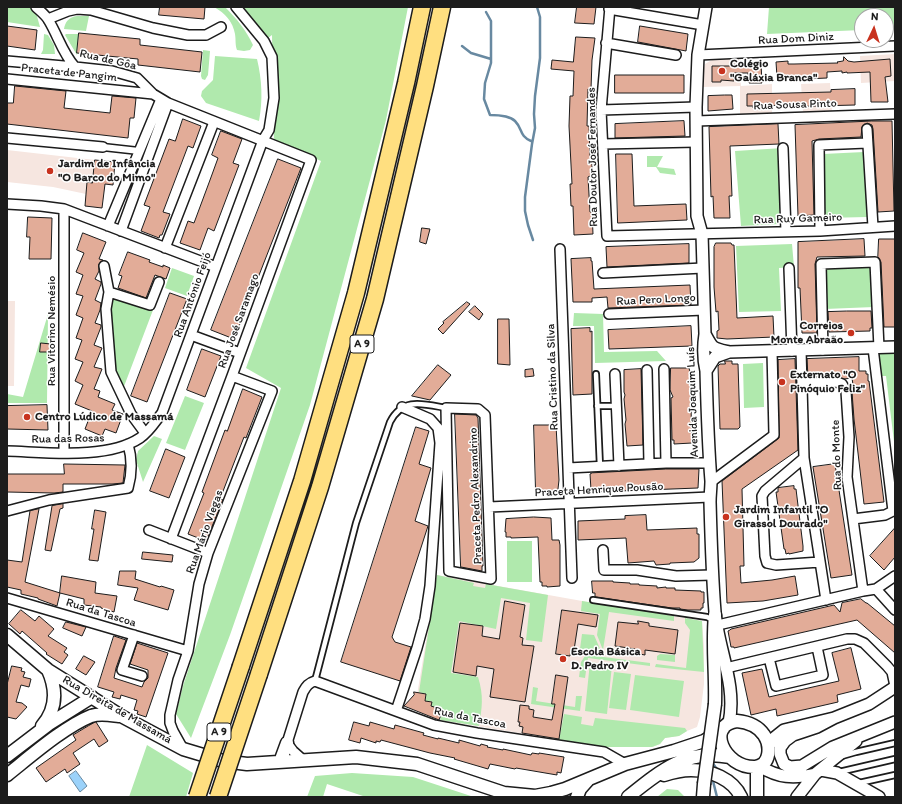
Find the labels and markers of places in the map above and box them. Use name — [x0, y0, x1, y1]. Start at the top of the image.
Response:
place label: Colégio "Galáxia Branca" — [730, 57, 817, 85]
marker: Colégio "Galáxia Branca" — [717, 66, 727, 76]
place label: Jardim de Infância "O Barco do Mimo" — [58, 157, 155, 185]
marker: Jardim de Infância "O Barco do Mimo" — [45, 166, 55, 176]
place label: Correios Monte Abraão — [771, 319, 843, 347]
marker: Correios Monte Abraão — [846, 328, 856, 338]
place label: Externato "O Pinóquio Feliz" — [790, 368, 865, 396]
marker: Externato "O Pinóquio Feliz" — [777, 377, 787, 387]
place label: Centro Lúdico de Massamá — [35, 410, 173, 424]
marker: Centro Lúdico de Massamá — [22, 412, 32, 422]
place label: Jardim Infantil "O Girassol Dourado" — [734, 503, 828, 531]
marker: Jardim Infantil "O Girassol Dourado" — [721, 512, 731, 522]
place label: Escola Básica D. Pedro IV — [571, 645, 640, 673]
marker: Escola Básica D. Pedro IV — [558, 654, 568, 664]

